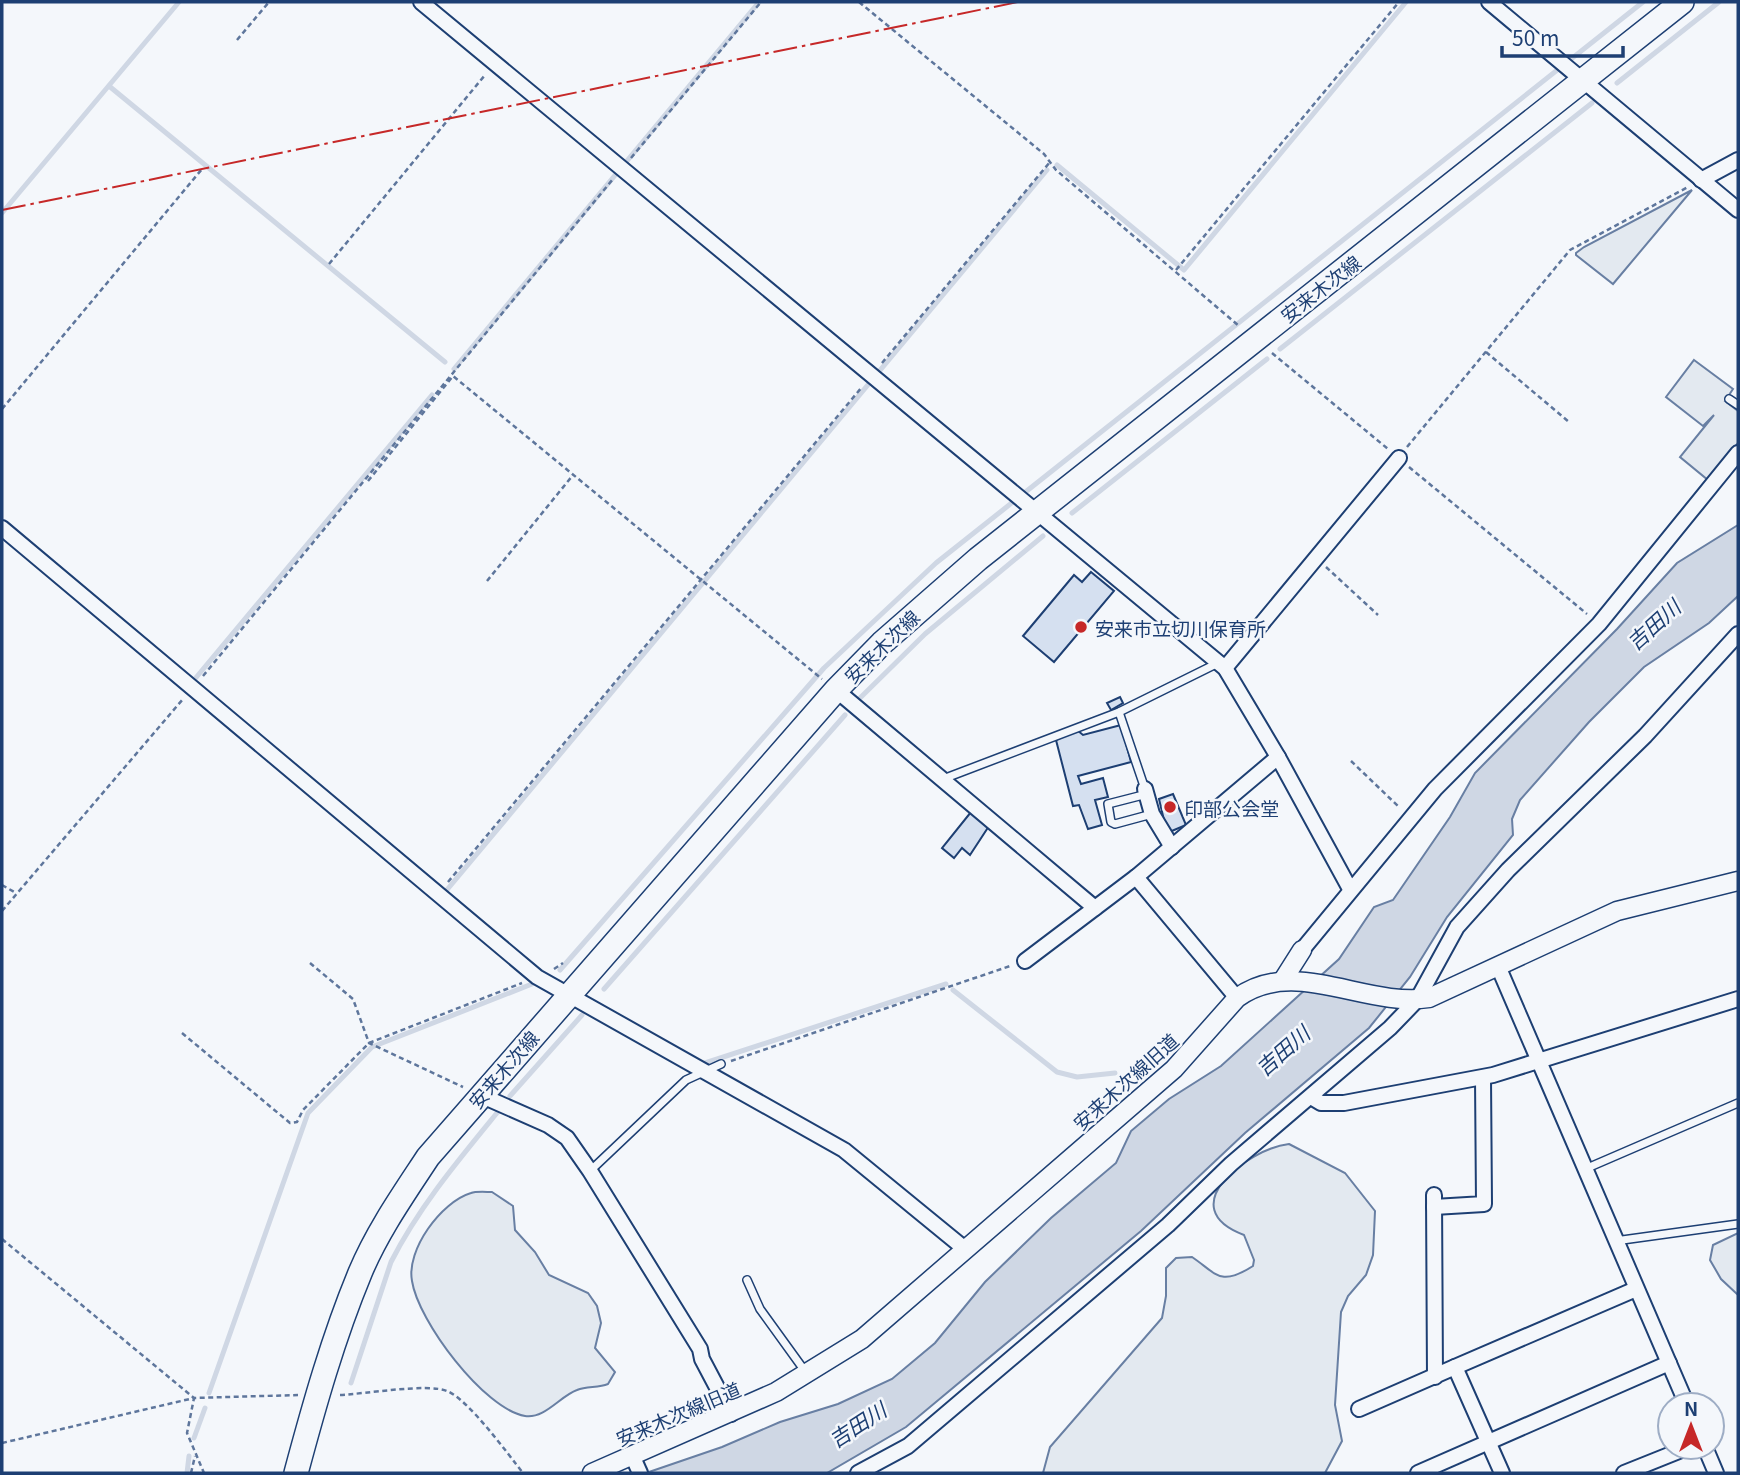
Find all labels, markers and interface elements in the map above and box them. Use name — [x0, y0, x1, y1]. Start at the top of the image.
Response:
scale bar — [1502, 14, 1623, 58]
text: 50 m — [1512, 22, 1559, 52]
street label: 安来木次線 — [1274, 248, 1366, 328]
water label: 吉田川 — [1620, 590, 1688, 656]
street label: 安来木次線 — [837, 603, 925, 689]
place label: 安来市立切川保育所 — [1095, 614, 1266, 641]
marker: 安来市立切川保育所 — [1073, 619, 1089, 635]
place label: 印部公会堂 — [1184, 794, 1279, 821]
marker: 印部公会堂 — [1162, 799, 1178, 815]
water label: 吉田川 — [1248, 1017, 1317, 1082]
street label: 安来木次線 — [462, 1024, 544, 1114]
street label: 安来木次線旧道 — [1067, 1026, 1183, 1136]
street label: 安来木次線旧道 — [612, 1375, 744, 1451]
north arrow — [1656, 1391, 1726, 1461]
water label: 吉田川 — [822, 1393, 893, 1454]
text: N — [1684, 1394, 1698, 1421]

